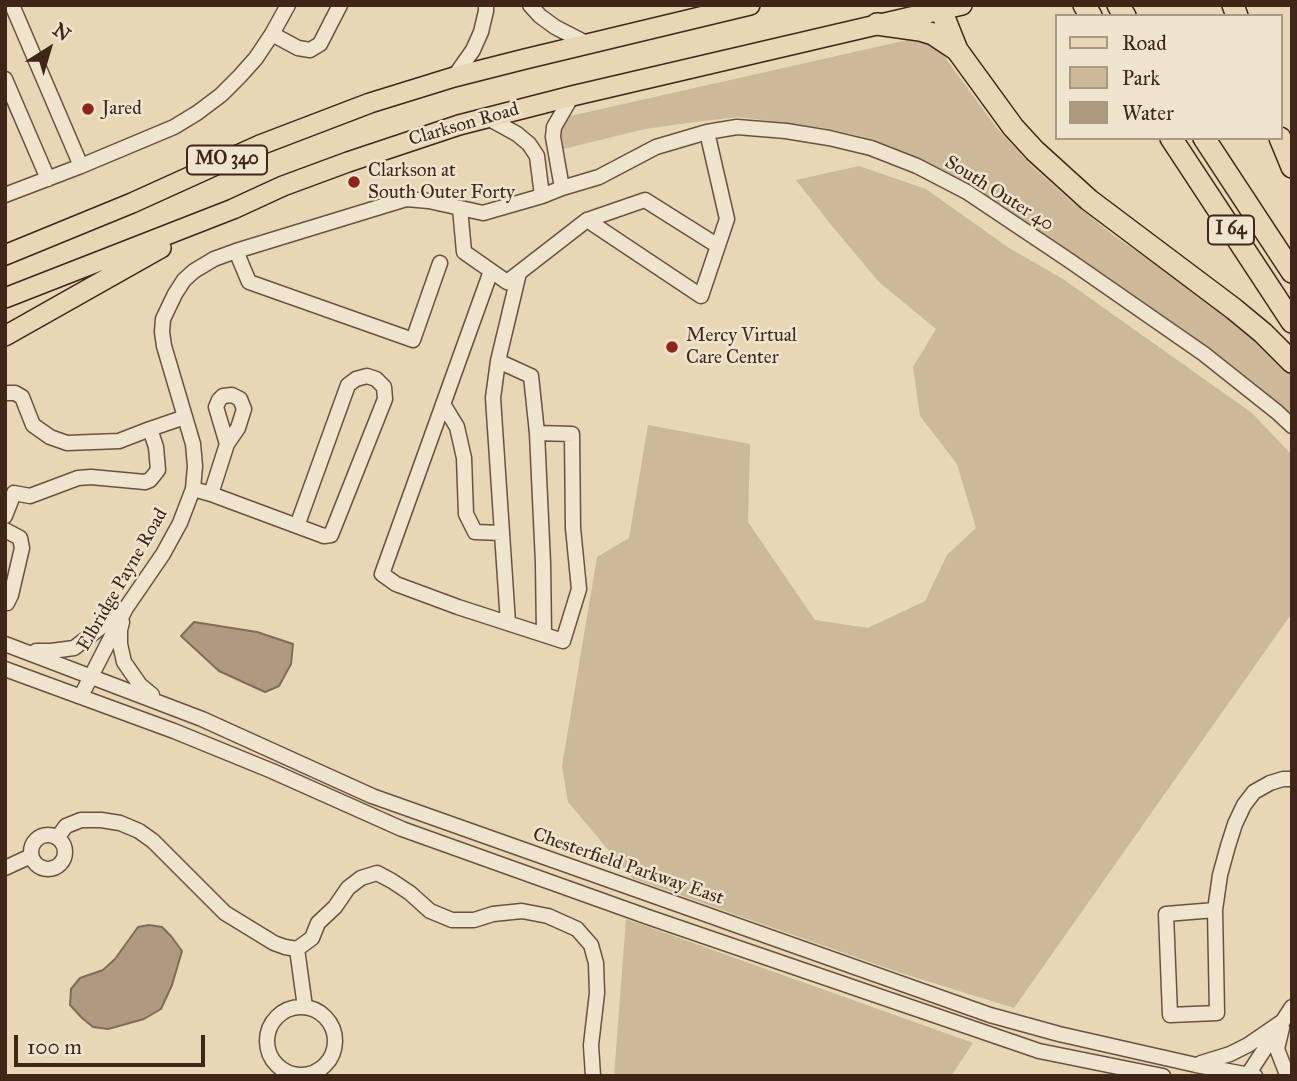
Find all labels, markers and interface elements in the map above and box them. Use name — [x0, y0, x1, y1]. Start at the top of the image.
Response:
north arrow — [14, 14, 84, 84]
legend — [1056, 14, 1283, 140]
text: N — [49, 18, 75, 46]
text: Road — [1122, 30, 1167, 56]
text: Park — [1122, 65, 1160, 91]
place label: Jared — [102, 98, 142, 120]
street label: Clarkson Road — [406, 98, 522, 152]
text: Water — [1122, 100, 1174, 126]
marker: Jared — [80, 101, 96, 117]
road number: MO 340 — [187, 146, 267, 174]
street label: South Outer 40 — [940, 151, 1058, 237]
place label: Clarkson at South Outer Forty — [368, 160, 515, 204]
marker: Clarkson at South Outer Forty — [346, 174, 362, 190]
road number: I 64 — [1208, 215, 1254, 244]
place label: Mercy Virtual Care Center — [686, 325, 797, 369]
marker: Mercy Virtual Care Center — [664, 339, 680, 355]
street label: Elbridge Payne Road — [73, 505, 173, 655]
street label: Chesterfield Parkway East — [529, 824, 727, 910]
scale bar — [18, 1021, 208, 1066]
text: 100 m — [27, 1034, 82, 1060]

